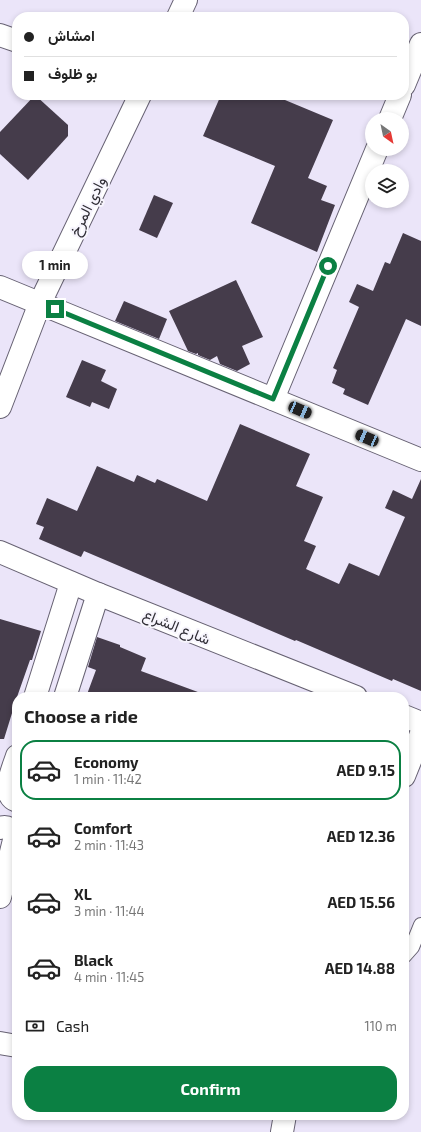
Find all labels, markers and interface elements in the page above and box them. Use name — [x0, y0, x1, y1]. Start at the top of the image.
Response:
text: امشاش — [48, 26, 95, 44]
text: بو ظلوف — [48, 64, 97, 82]
north arrow — [365, 112, 409, 156]
map controls — [365, 112, 409, 208]
button: layers — [365, 164, 409, 208]
street label: وادي المرخ — [65, 174, 113, 241]
callout: 1 min — [22, 251, 88, 279]
text: 1 min — [39, 257, 71, 273]
route start — [319, 257, 337, 275]
route end — [46, 300, 64, 318]
car — [287, 400, 313, 420]
car — [354, 428, 380, 448]
street label: شارع الشراع — [140, 604, 213, 650]
text: Choose a ride — [24, 705, 138, 727]
icon: car — [26, 752, 62, 788]
text: Economy — [74, 753, 139, 771]
text: AED 9.15 — [336, 761, 395, 779]
text: 1 min · 11:42 — [74, 771, 142, 787]
icon: car — [26, 818, 62, 854]
text: Comfort — [74, 819, 132, 837]
text: AED 12.36 — [327, 827, 395, 845]
text: 2 min · 11:43 — [74, 837, 144, 853]
icon: car — [26, 884, 62, 920]
text: XL — [74, 885, 92, 903]
text: AED 15.56 — [327, 893, 395, 911]
text: 3 min · 11:44 — [74, 903, 145, 919]
icon: car — [26, 950, 62, 986]
text: Black — [74, 951, 113, 969]
text: AED 14.88 — [325, 959, 395, 977]
text: 4 min · 11:45 — [74, 969, 144, 985]
icon: cash — [24, 1015, 46, 1037]
text: Cash — [56, 1017, 89, 1035]
text: 110 m — [365, 1018, 397, 1034]
button: Confirm — [24, 1066, 397, 1112]

